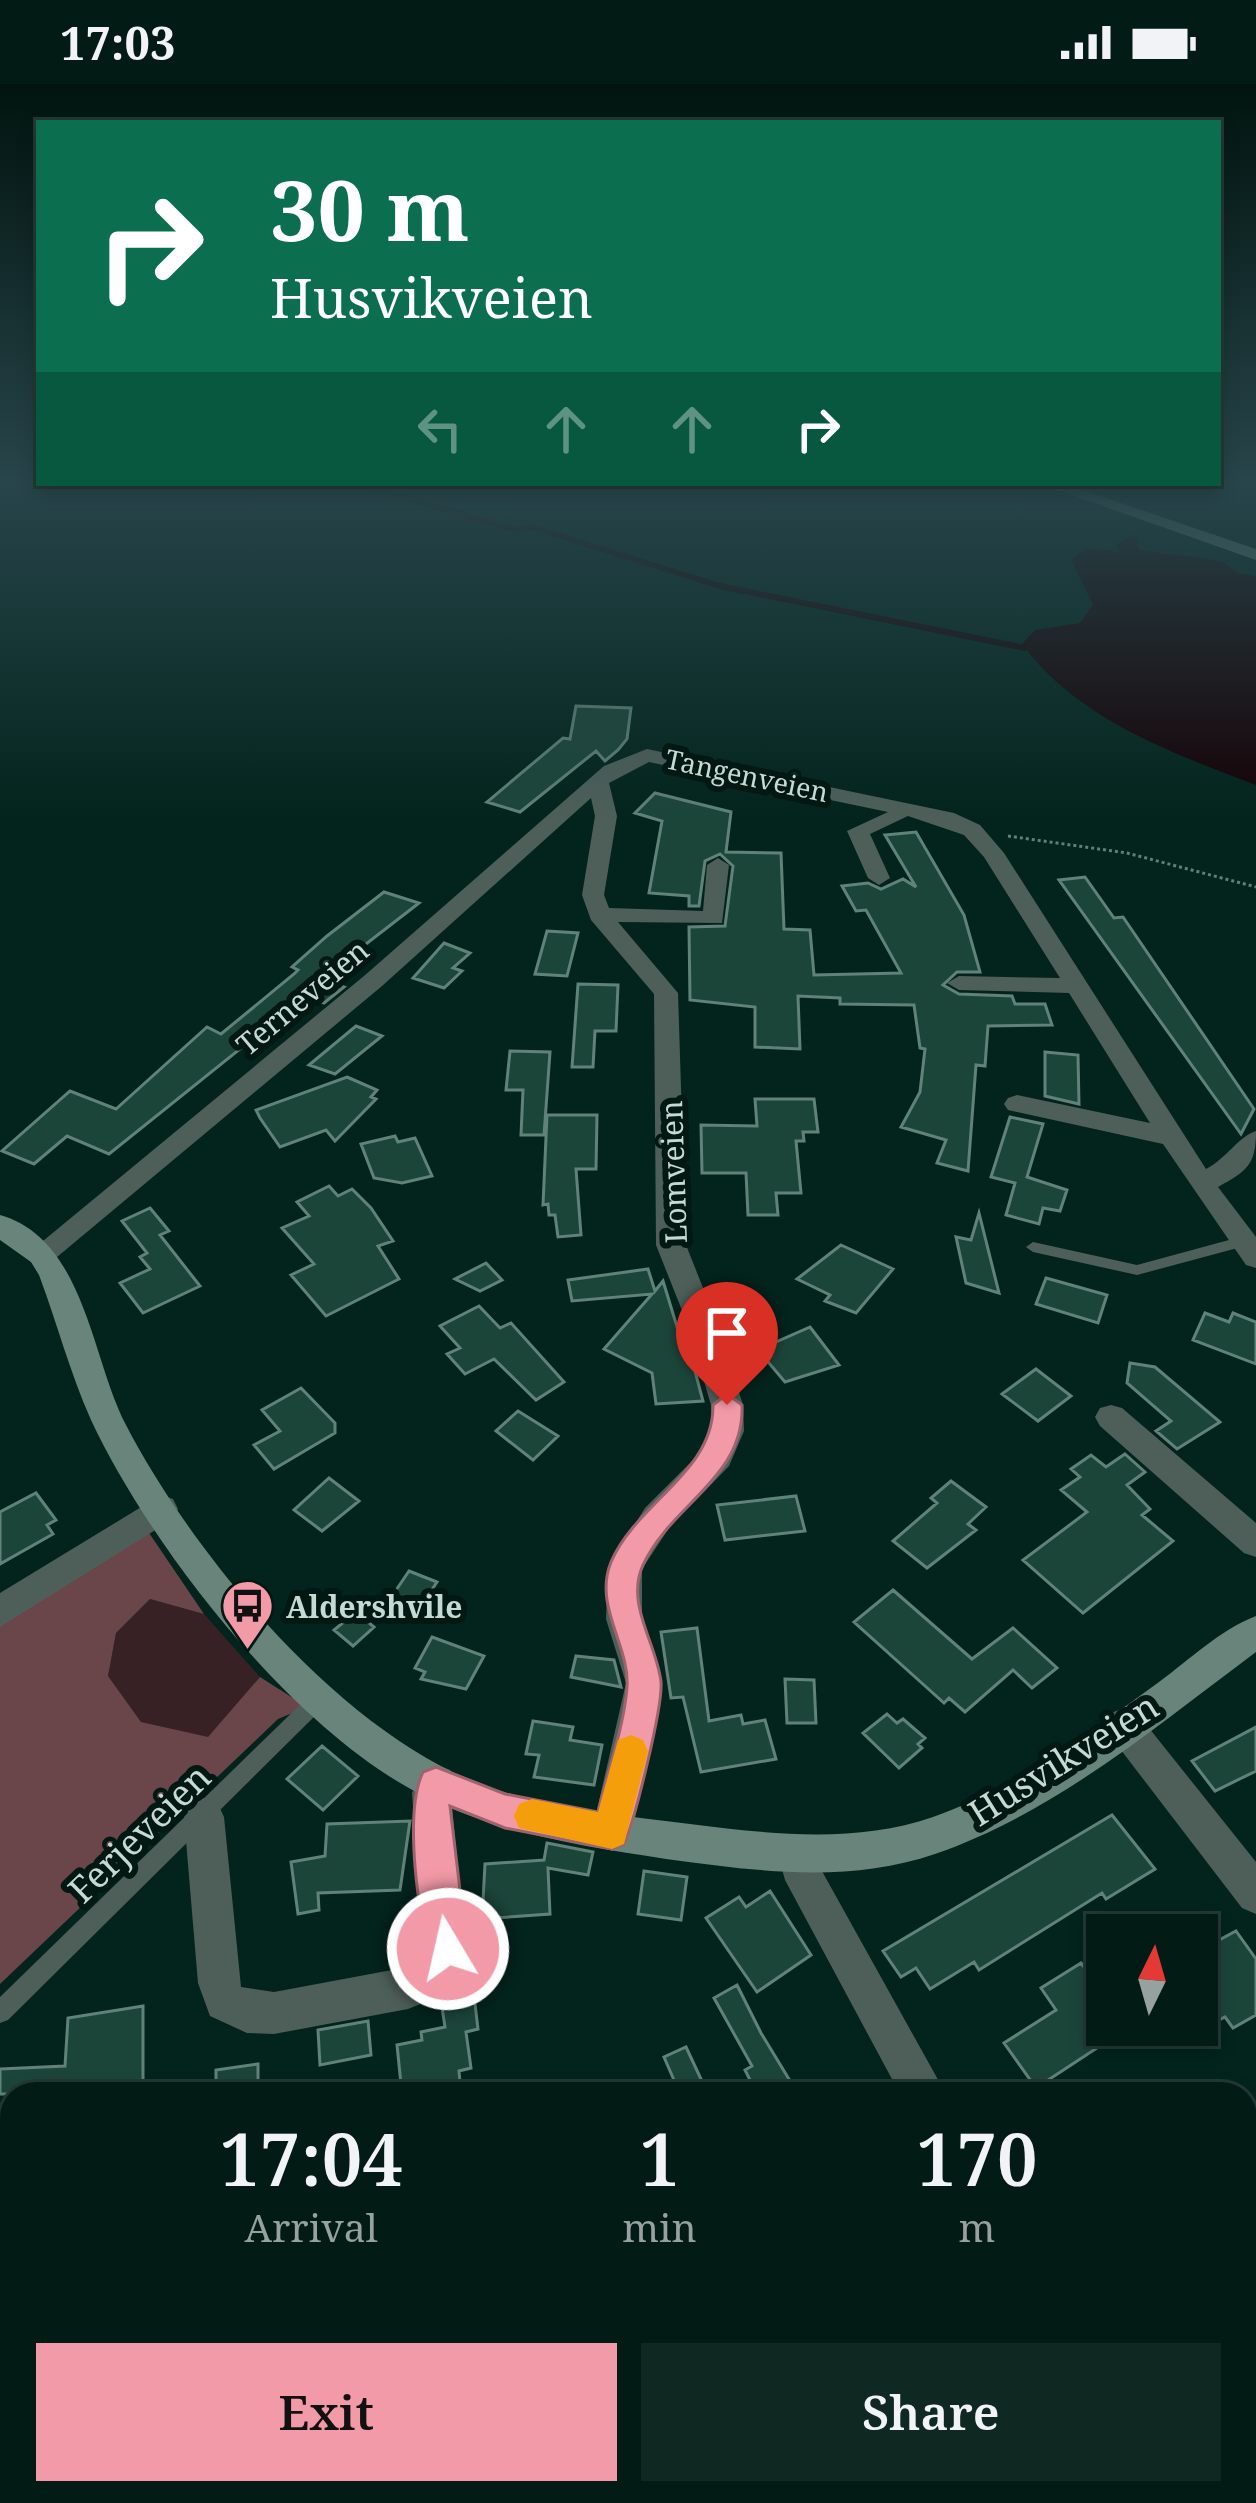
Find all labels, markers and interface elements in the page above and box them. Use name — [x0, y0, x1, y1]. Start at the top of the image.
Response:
text: 17:03 — [60, 12, 175, 73]
text: 30 m — [270, 151, 470, 266]
icon: right — [72, 168, 228, 324]
text: Husvikveien — [270, 260, 593, 334]
icon: left — [407, 396, 473, 462]
icon: ahead — [533, 396, 599, 462]
icon: ahead — [659, 396, 725, 462]
icon: right — [785, 396, 851, 462]
street label: Tangenveien — [662, 740, 832, 810]
street label: Terneveien — [227, 930, 377, 1064]
street label: Lomveien — [650, 1100, 696, 1244]
pin — [676, 1282, 778, 1405]
icon: arrive — [694, 1300, 760, 1366]
bus stop icon: Aldershvile — [219, 1578, 275, 1652]
place label: Aldershvile — [286, 1586, 462, 1627]
street label: Husvikveien — [959, 1681, 1167, 1837]
street label: Ferjeveien — [57, 1753, 221, 1913]
position arrow — [385, 1886, 511, 2012]
north arrow — [1086, 1914, 1218, 2046]
map controls — [1086, 1914, 1218, 2046]
text: 17:04 — [219, 2109, 403, 2207]
text: 1 — [639, 2109, 680, 2207]
text: 170 — [916, 2109, 1038, 2207]
text: Arrival — [244, 2200, 378, 2253]
text: min — [622, 2200, 697, 2253]
text: m — [958, 2200, 995, 2253]
button: Exit — [36, 2343, 617, 2481]
button: Share — [641, 2343, 1221, 2481]

